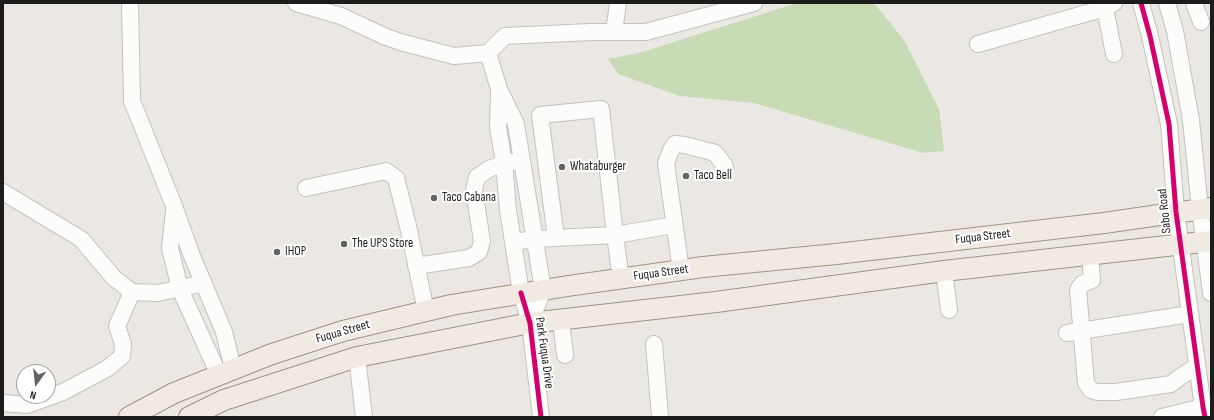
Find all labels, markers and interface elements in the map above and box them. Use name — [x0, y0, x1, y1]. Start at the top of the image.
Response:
place label: Whataburger — [570, 159, 626, 175]
marker: Whataburger — [557, 162, 567, 172]
place label: Taco Bell — [694, 168, 732, 184]
marker: Taco Bell — [681, 171, 691, 181]
street label: Sabo Road — [1155, 188, 1175, 234]
place label: Taco Cabana — [442, 190, 496, 206]
marker: Taco Cabana — [429, 193, 439, 203]
street label: Fuqua Street — [954, 226, 1012, 248]
place label: The UPS Store — [352, 236, 413, 252]
marker: The UPS Store — [339, 239, 349, 249]
place label: IHOP — [285, 244, 306, 260]
marker: IHOP — [272, 247, 282, 257]
street label: Fuqua Street — [632, 261, 690, 285]
street label: Park Fuqua Drive — [531, 316, 557, 390]
street label: Fuqua Street — [314, 317, 372, 347]
north arrow — [16, 364, 56, 404]
text: N — [29, 388, 38, 402]

